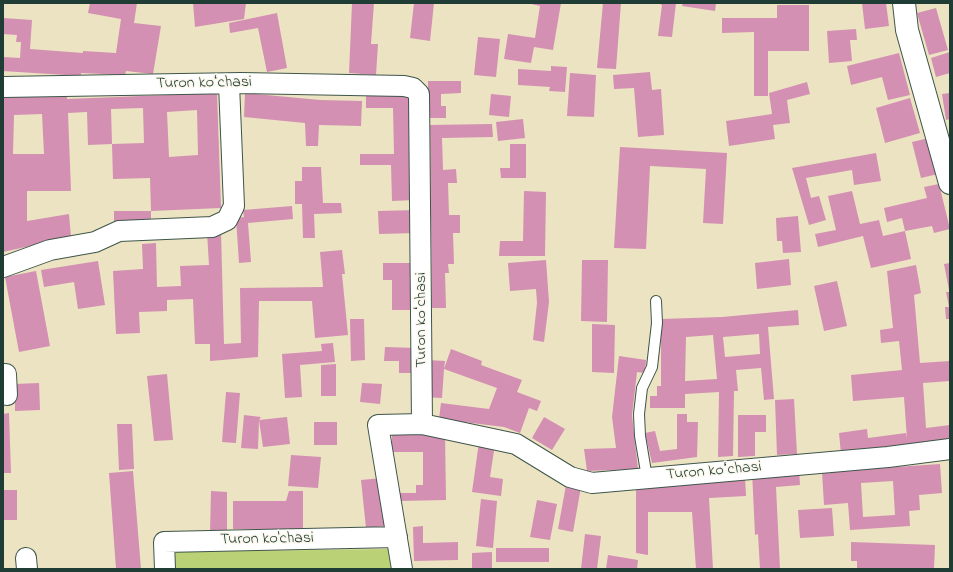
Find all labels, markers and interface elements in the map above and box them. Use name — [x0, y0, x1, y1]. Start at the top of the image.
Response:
street label: Turon koʻchasi — [156, 74, 252, 94]
street label: Turon koʻchasi — [412, 272, 432, 368]
street label: Turon koʻchasi — [665, 458, 763, 486]
street label: Turon ko'chasi — [220, 530, 314, 550]

